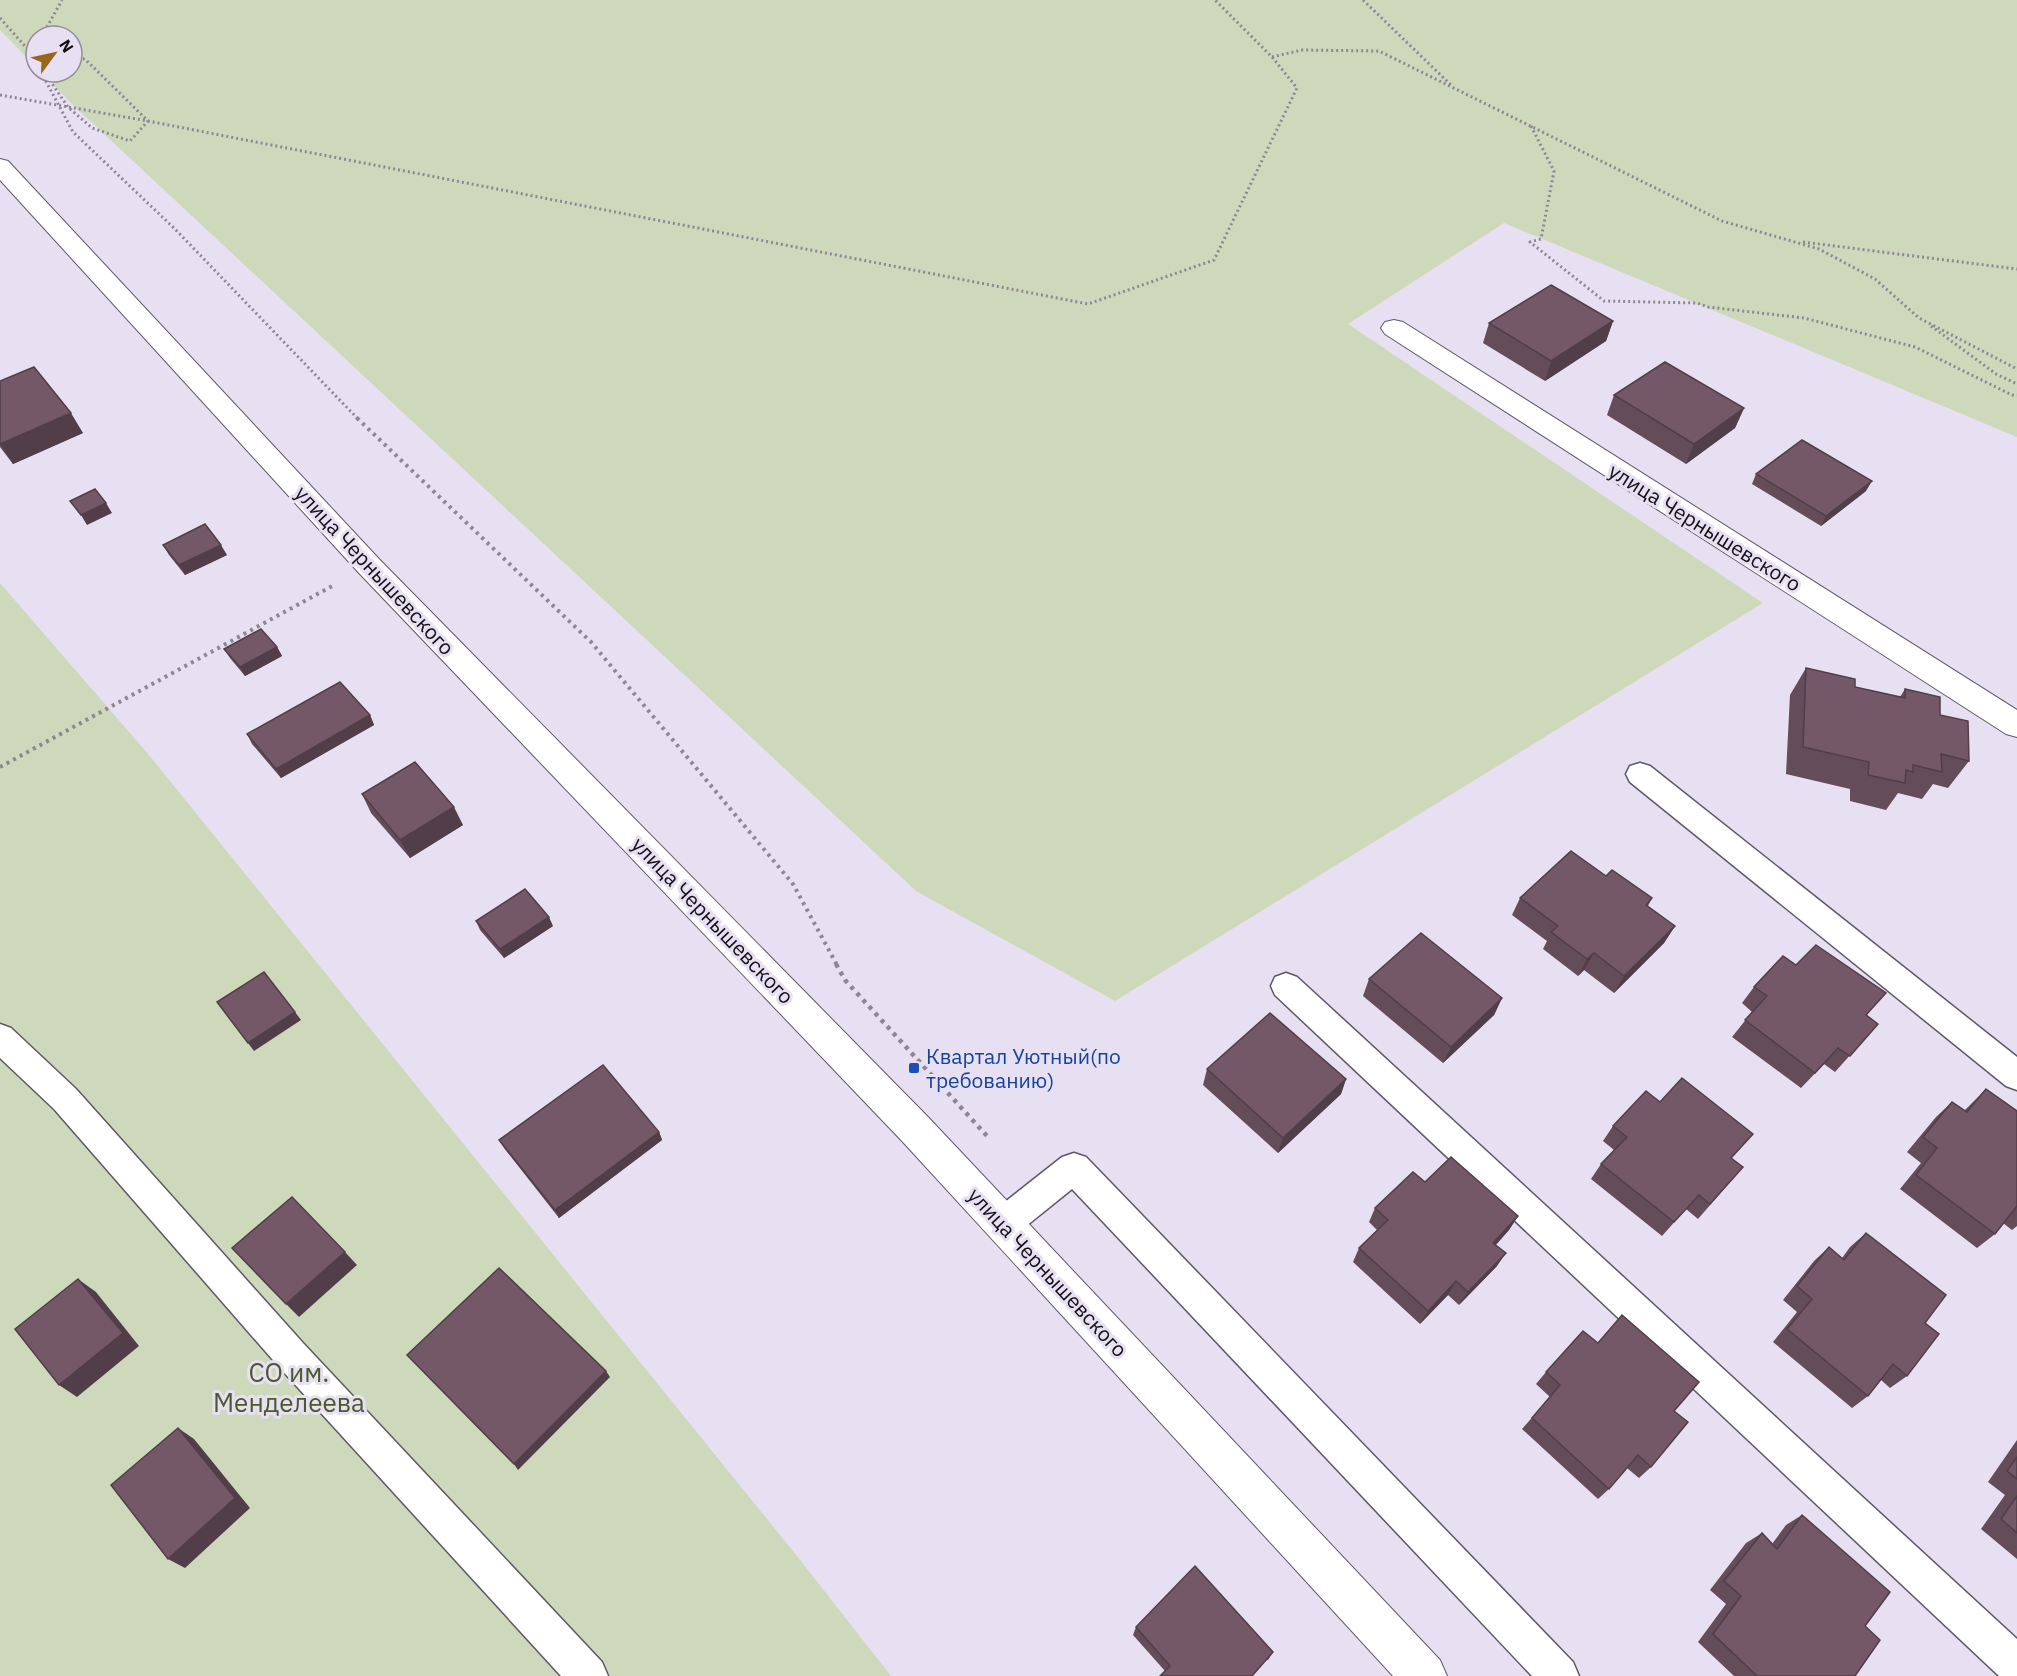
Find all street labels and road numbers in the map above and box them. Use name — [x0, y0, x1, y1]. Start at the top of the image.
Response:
street label: улица Чернышевского — [1603, 456, 1807, 598]
street label: улица Чернышевского — [289, 479, 461, 661]
street label: улица Чернышевского — [626, 830, 800, 1010]
street label: улица Чернышевского — [962, 1181, 1134, 1363]

